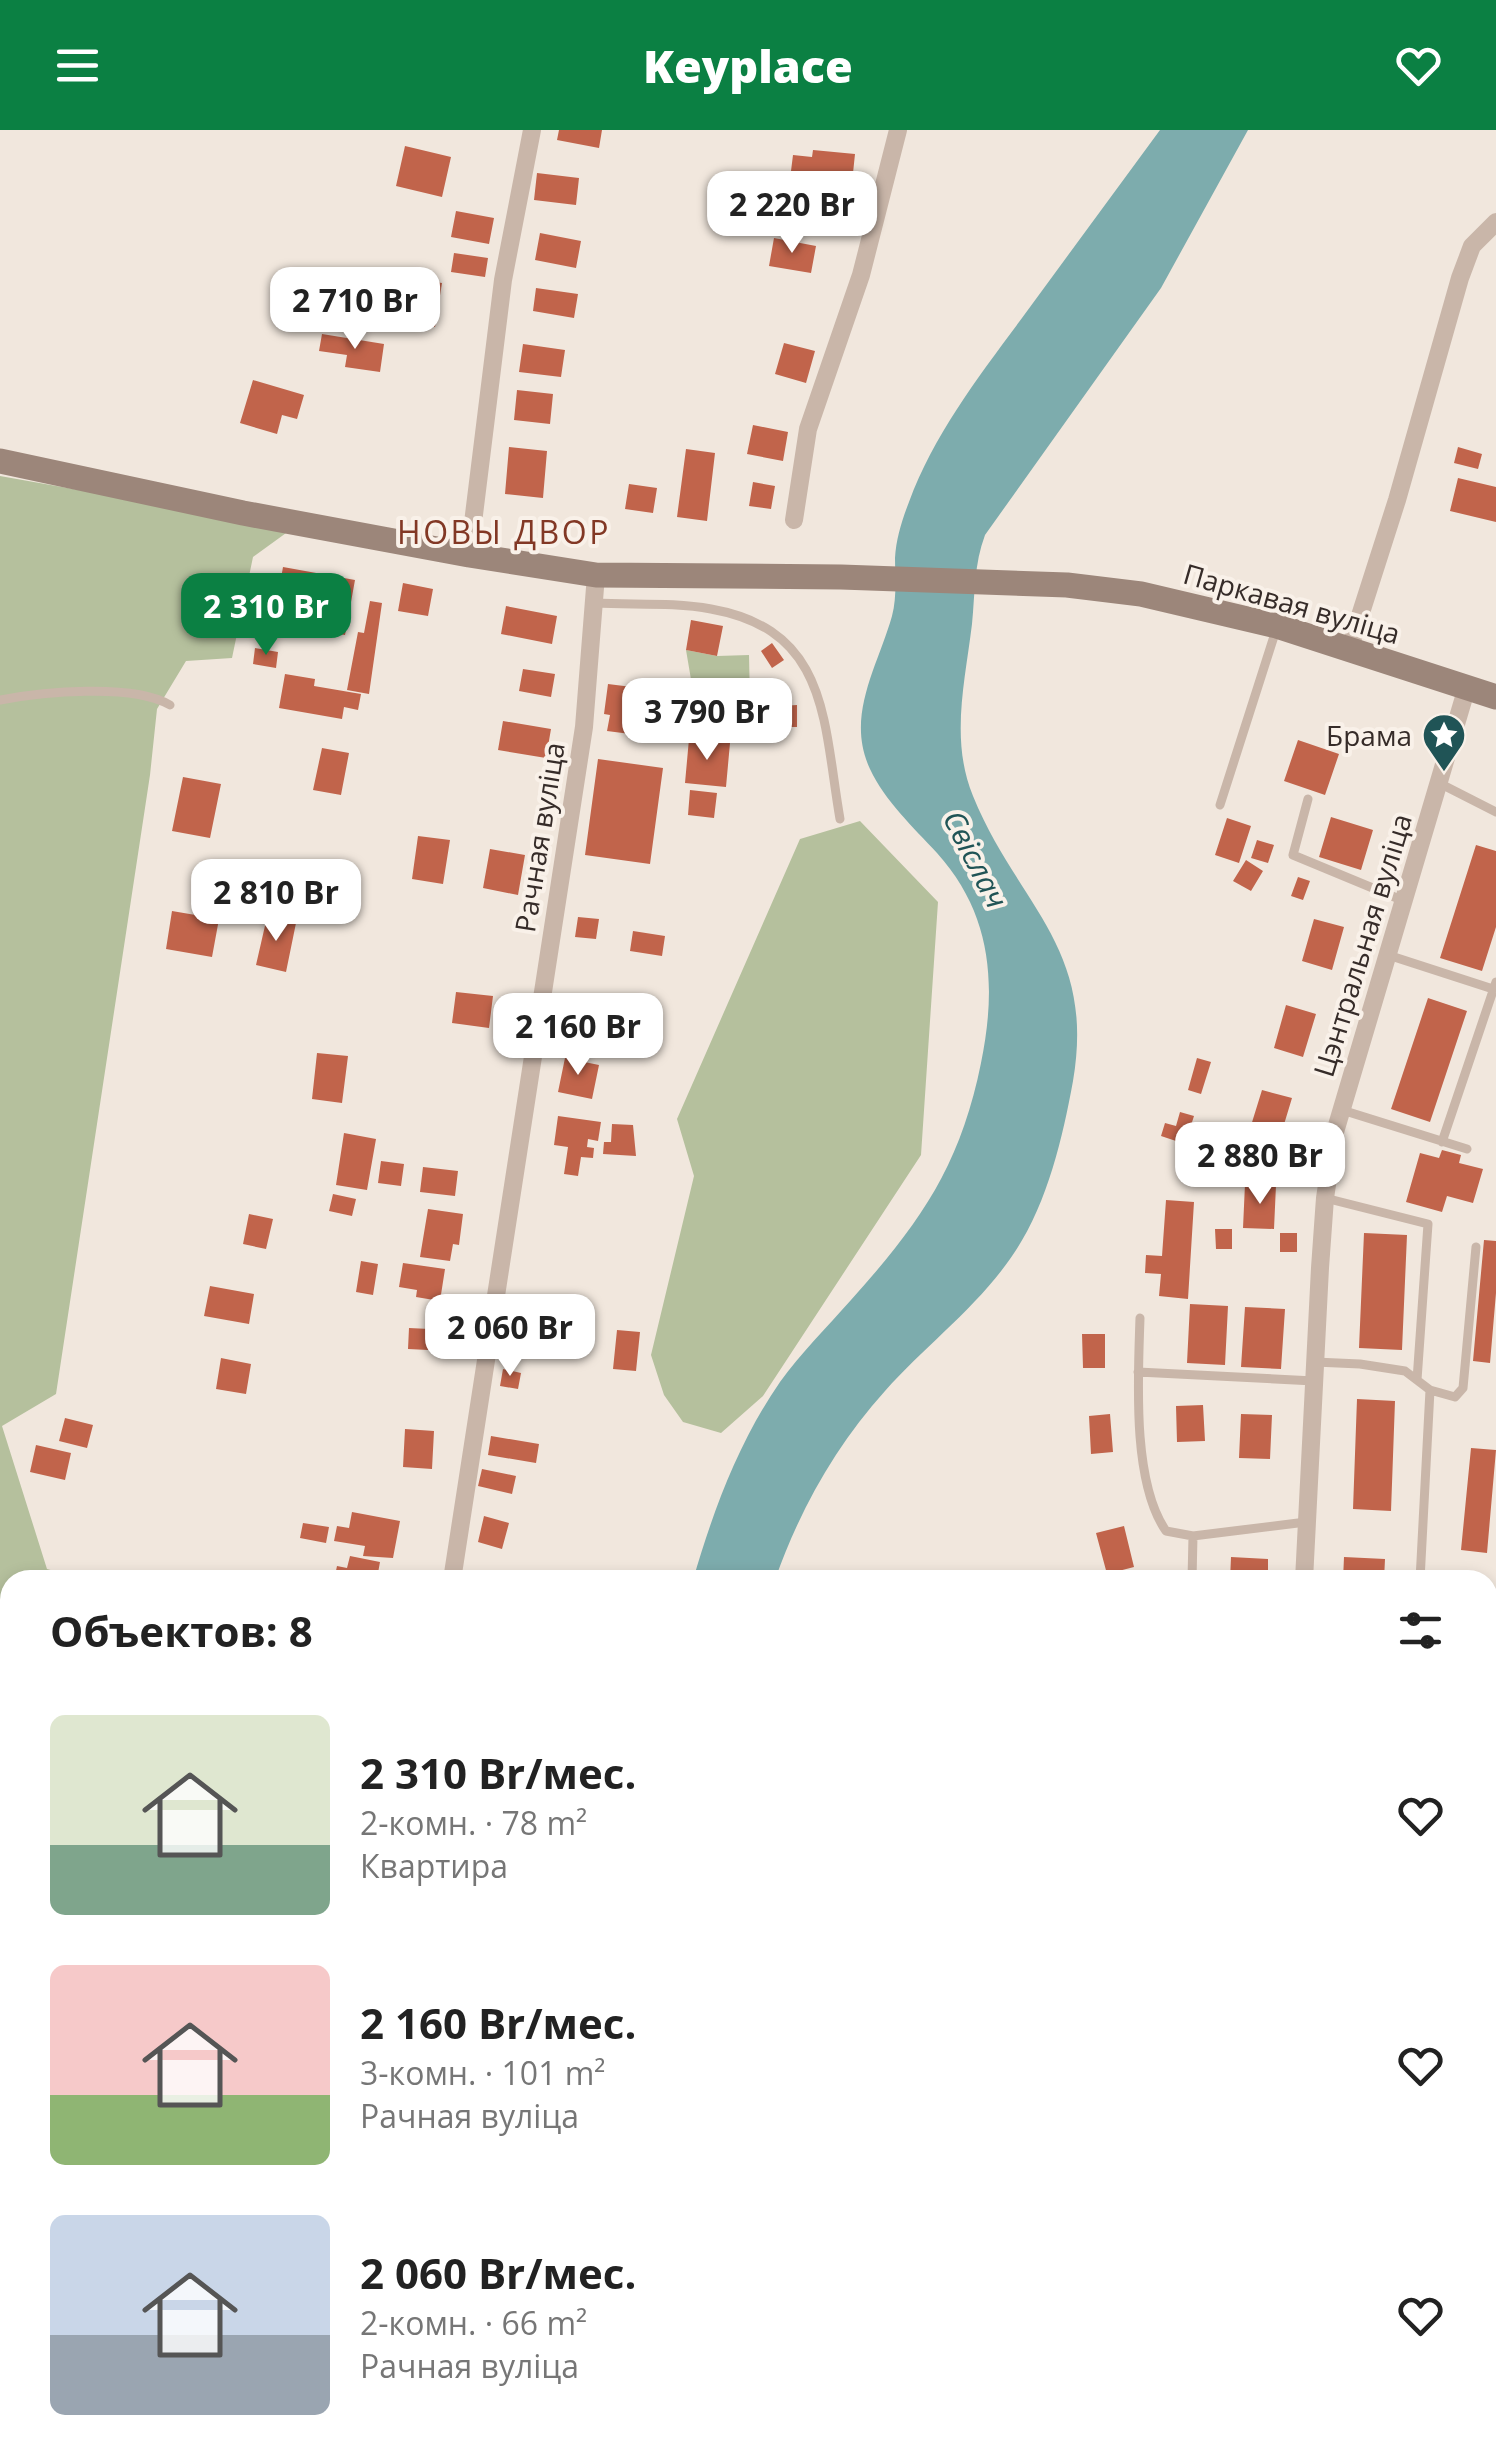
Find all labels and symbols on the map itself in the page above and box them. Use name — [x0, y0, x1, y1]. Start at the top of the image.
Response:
pin: 2 220 Br — [689, 171, 895, 256]
pin: 2 710 Br — [252, 267, 458, 352]
district label: НОВЫ ДВОР — [397, 510, 611, 553]
street label: Паркавая вуліца — [1179, 554, 1405, 652]
pin: 2 310 Br — [163, 573, 369, 658]
pin: 3 790 Br — [604, 678, 810, 763]
place icon: Брама — [1421, 712, 1467, 773]
place label: Брама — [1326, 716, 1412, 754]
street label: Рачная вуліца — [505, 739, 573, 935]
water label: Свіслач — [934, 803, 1018, 915]
street label: Цэнтральная вуліца — [1304, 809, 1420, 1081]
pin: 2 810 Br — [173, 859, 379, 944]
pin: 2 160 Br — [475, 993, 681, 1078]
pin: 2 880 Br — [1157, 1122, 1363, 1207]
pin: 2 060 Br — [407, 1294, 613, 1379]

